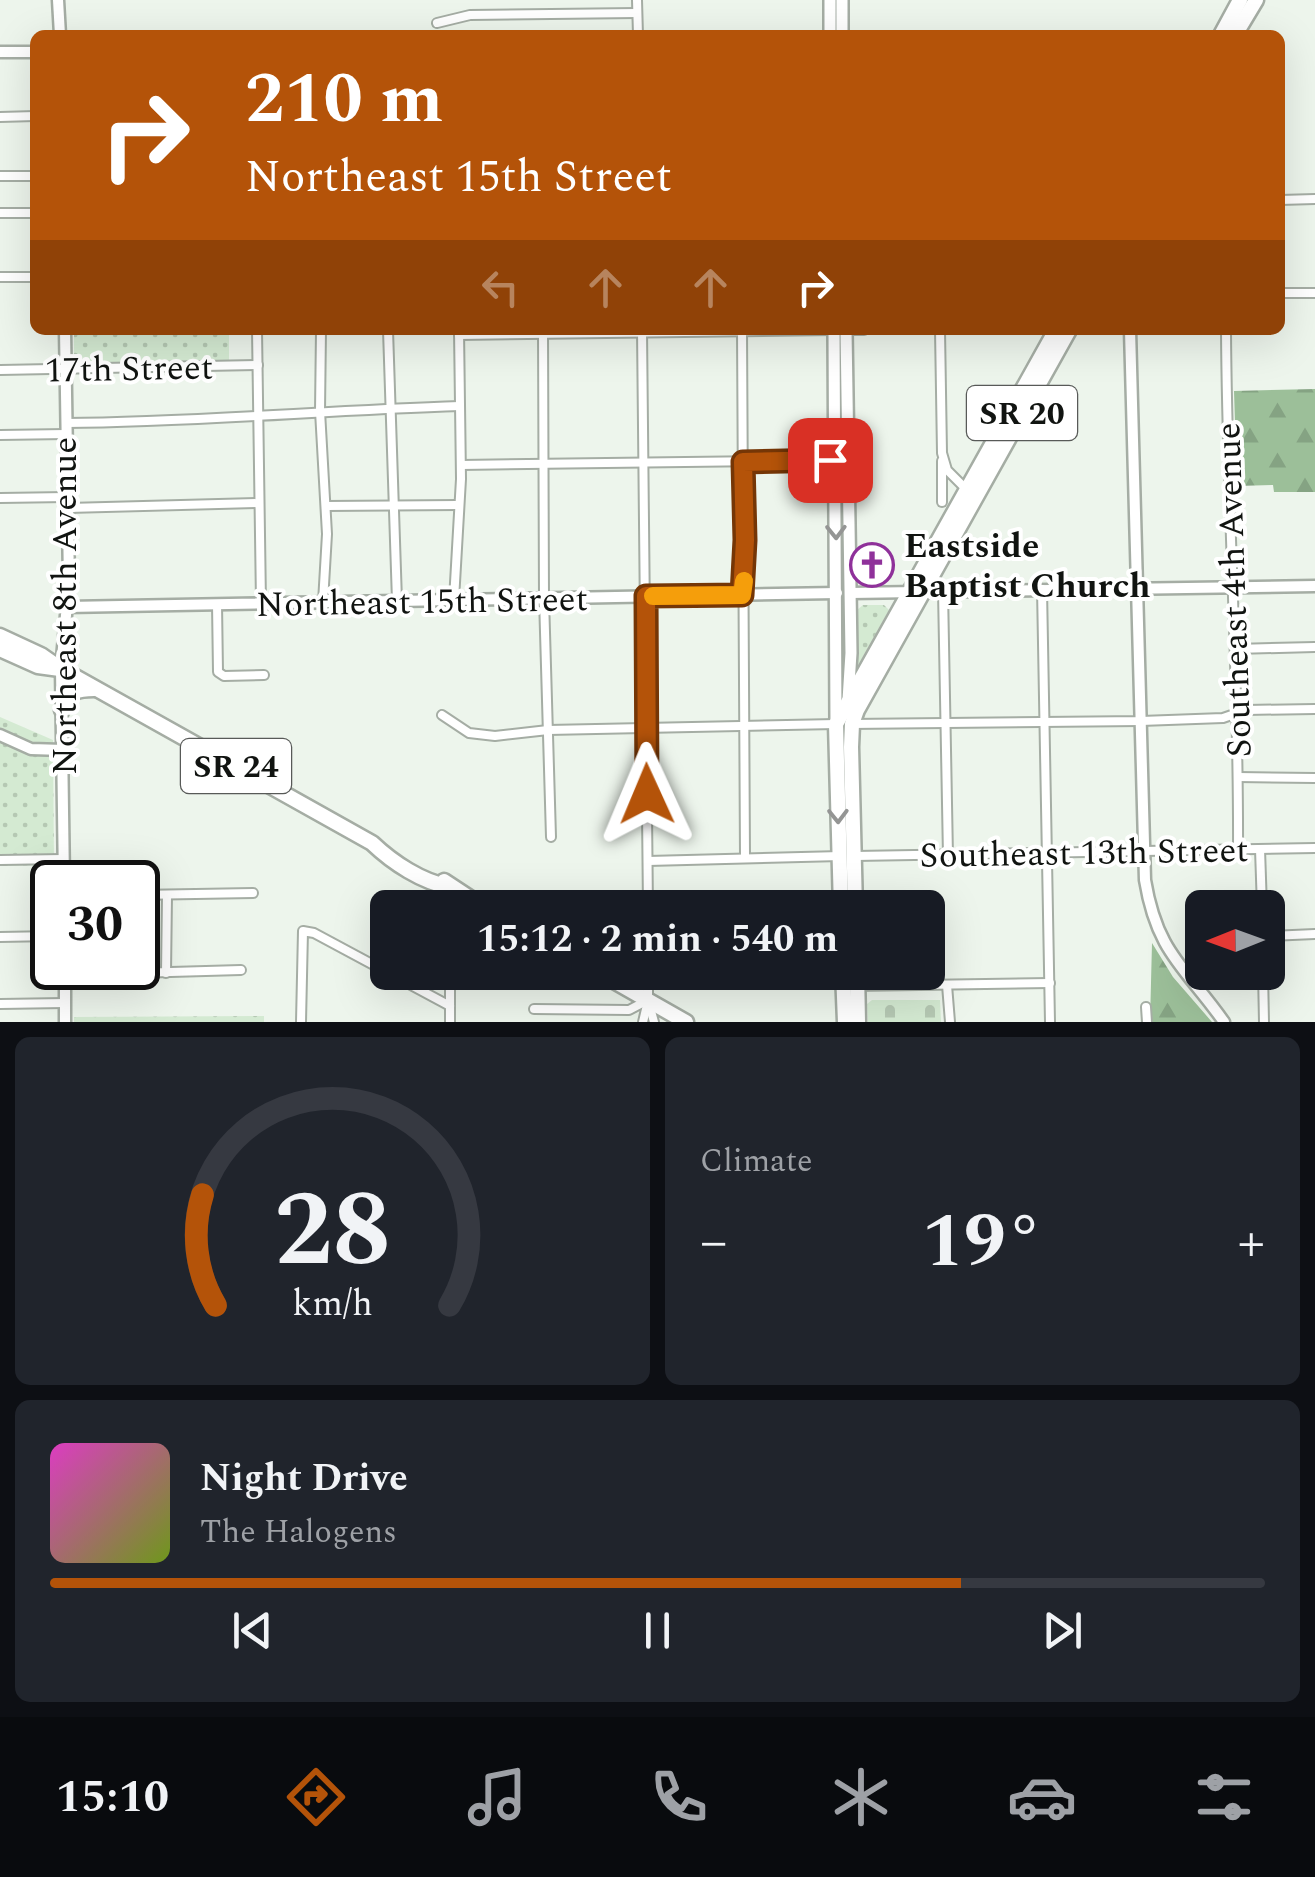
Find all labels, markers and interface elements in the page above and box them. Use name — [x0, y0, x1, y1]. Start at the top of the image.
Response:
text: 210 m — [245, 47, 443, 153]
icon: right — [80, 70, 210, 200]
text: Northeast 15th Street — [245, 143, 672, 212]
icon: left — [473, 260, 528, 315]
icon: ahead — [578, 260, 633, 315]
icon: ahead — [683, 260, 738, 315]
icon: right — [788, 260, 843, 315]
street label: 17th Street — [44, 342, 214, 397]
road number: SR 20 — [967, 386, 1077, 440]
pin — [788, 418, 873, 503]
street label: Southeast 4th Avenue — [1202, 421, 1267, 758]
icon: arrive — [803, 433, 858, 488]
street label: Northeast 8th Avenue — [39, 437, 92, 775]
place label: Eastside Baptist Church — [904, 520, 1151, 613]
one-way arrow — [825, 526, 847, 541]
church icon: Eastside Baptist Church — [849, 542, 895, 588]
street label: Northeast 15th Street — [256, 573, 588, 632]
road number: SR 24 — [181, 739, 291, 793]
position arrow — [595, 742, 699, 846]
one-way arrow — [828, 808, 849, 824]
street label: Southeast 13th Street — [919, 824, 1249, 883]
speed limit sign: 30 — [30, 860, 160, 990]
north arrow — [1185, 890, 1285, 990]
map controls — [1185, 890, 1285, 990]
text: 15:12 · 2 min · 540 m — [477, 911, 838, 969]
text: Climate — [700, 1137, 812, 1186]
text: 28 — [274, 1153, 391, 1311]
text: 19° — [922, 1186, 1043, 1300]
text: − — [700, 1201, 728, 1284]
text: + — [1237, 1201, 1265, 1284]
text: km/h — [292, 1277, 373, 1332]
text: Night Drive — [200, 1450, 408, 1508]
text: The Halogens — [200, 1508, 397, 1557]
icon: previous — [225, 1603, 280, 1658]
icon: pause — [630, 1603, 685, 1658]
icon: next — [1035, 1603, 1090, 1658]
icon: directions — [281, 1762, 351, 1832]
icon: music — [462, 1762, 532, 1832]
icon: phone — [644, 1762, 714, 1832]
icon: climate — [826, 1762, 896, 1832]
icon: car — [1007, 1762, 1077, 1832]
icon: filters — [1189, 1762, 1259, 1832]
text: 15:10 — [56, 1763, 169, 1832]

